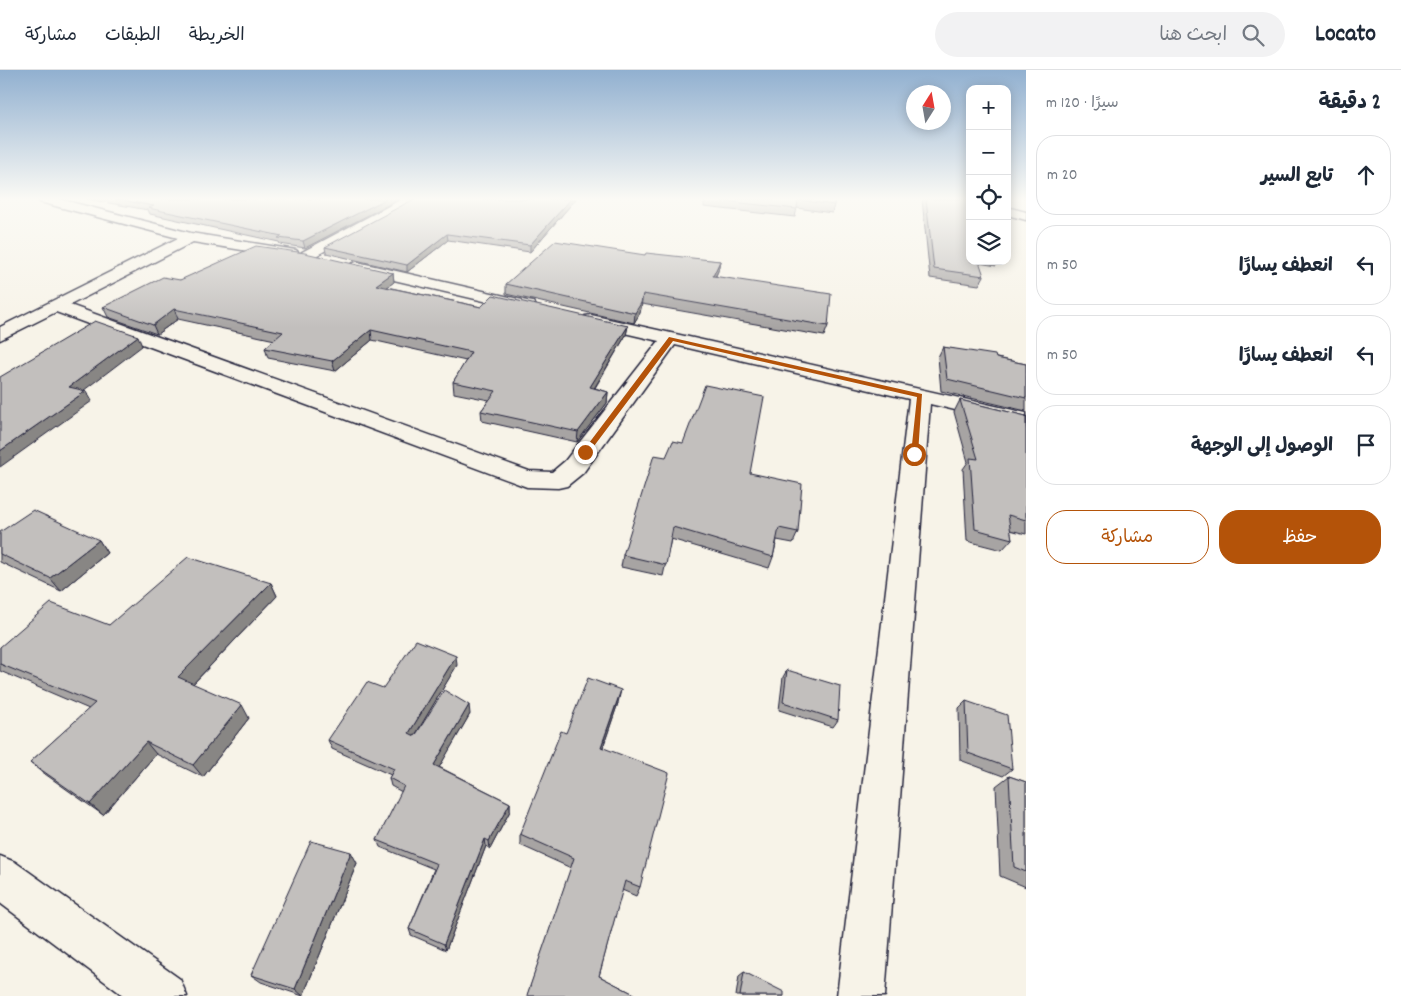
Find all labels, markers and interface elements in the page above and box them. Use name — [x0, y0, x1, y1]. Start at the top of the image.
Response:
search box — [935, 12, 1285, 57]
text: Locato — [1315, 18, 1376, 52]
icon: search — [1239, 21, 1267, 49]
text: ابحث هنا — [1159, 23, 1227, 50]
text: مشاركة — [25, 24, 77, 49]
text: الطبقات — [105, 24, 161, 49]
text: الخريطة — [189, 24, 245, 49]
north arrow — [906, 85, 951, 130]
map controls — [966, 85, 1011, 265]
button: + — [966, 85, 1011, 130]
text: 2 دقيقة — [1319, 89, 1381, 119]
text: سيرًا · 120 m — [1046, 92, 1119, 115]
button: − — [966, 130, 1011, 175]
icon: ahead — [1352, 161, 1380, 189]
text: 20 m — [1047, 164, 1077, 187]
text: تابع السير — [1261, 164, 1333, 191]
button: locate — [966, 175, 1011, 220]
button: layers — [966, 220, 1011, 265]
icon: left — [1352, 251, 1380, 279]
text: 50 m — [1047, 254, 1078, 277]
text: انعطف يسارًا — [1239, 254, 1333, 281]
icon: left — [1352, 341, 1380, 369]
text: 50 m — [1047, 344, 1078, 367]
text: انعطف يسارًا — [1239, 344, 1333, 371]
icon: arrive — [1352, 431, 1380, 459]
text: الوصول إلى الوجهة — [1191, 434, 1333, 461]
route end — [574, 441, 597, 464]
route start — [903, 443, 926, 466]
button: مشاركة — [1046, 510, 1209, 564]
button: حفظ — [1219, 510, 1381, 564]

